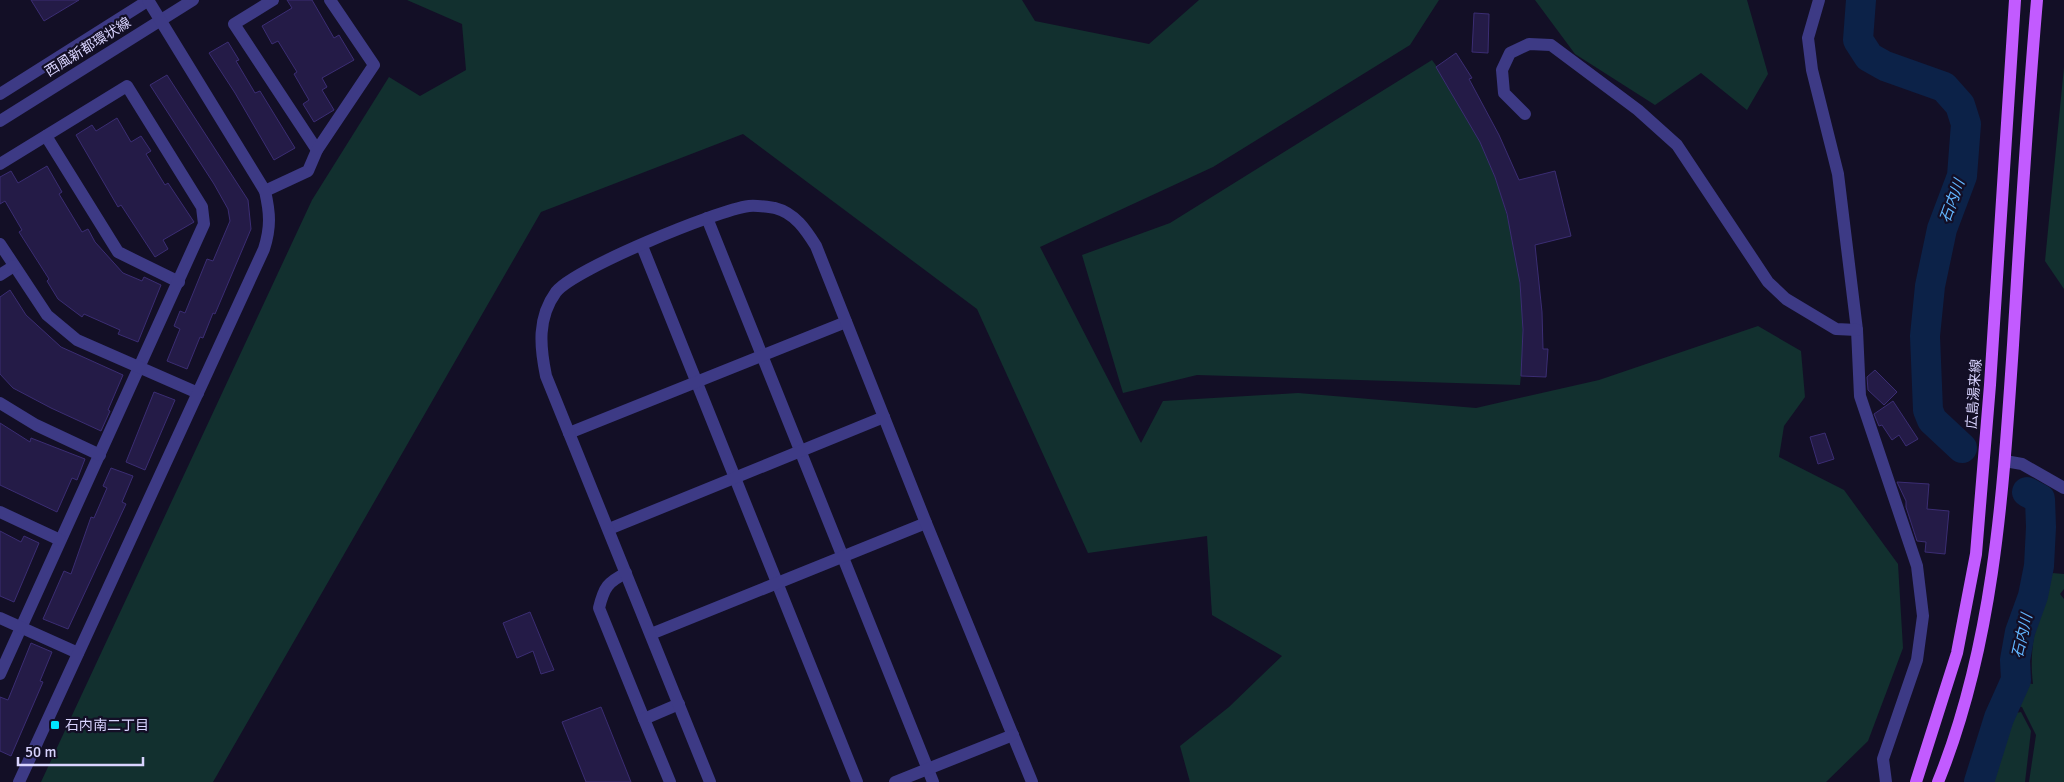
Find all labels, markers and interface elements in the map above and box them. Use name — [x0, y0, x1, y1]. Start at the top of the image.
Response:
street label: 西風新都環状線 — [42, 14, 134, 80]
water label: 石内川 — [1936, 175, 1969, 225]
street label: 広島湯来線 — [1963, 358, 1985, 430]
water label: 石内川 — [2008, 610, 2036, 660]
place label: 石内南二丁目 — [65, 717, 149, 734]
marker: 石内南二丁目 — [49, 719, 61, 731]
scale bar — [18, 734, 142, 766]
text: 50 m — [25, 743, 56, 761]

